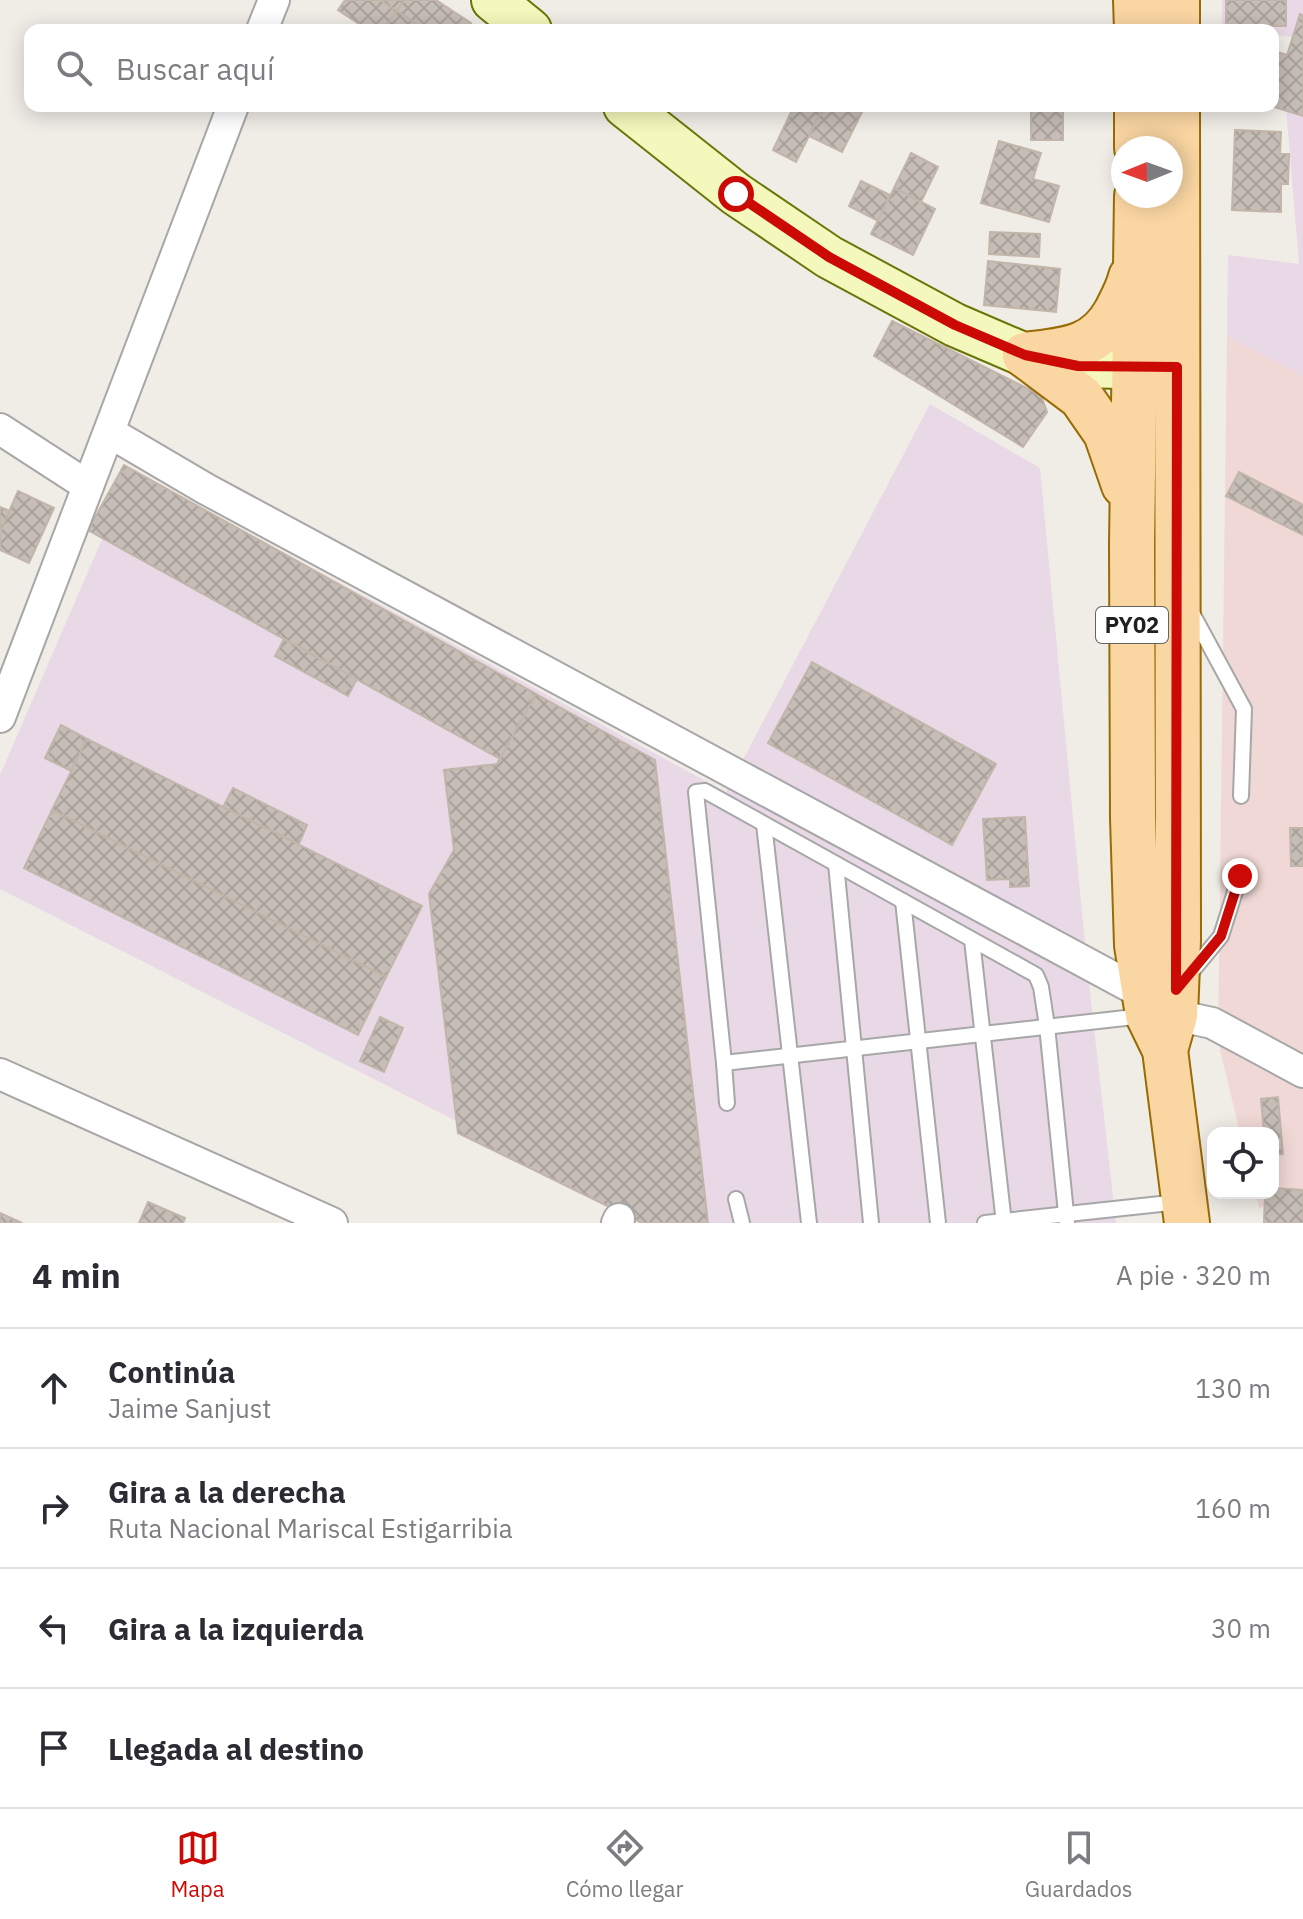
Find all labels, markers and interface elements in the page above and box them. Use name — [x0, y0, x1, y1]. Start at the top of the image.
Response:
search box — [24, 24, 1279, 112]
icon: search — [52, 46, 96, 90]
text: Buscar aquí — [116, 49, 274, 88]
north arrow — [1111, 136, 1183, 208]
route start — [718, 176, 754, 212]
road number: PY02 — [1096, 607, 1168, 643]
route end — [1222, 858, 1258, 894]
map controls — [1207, 1127, 1279, 1199]
button: locate — [1207, 1127, 1279, 1199]
text: 4 min — [32, 1253, 121, 1297]
text: A pie · 320 m — [1116, 1258, 1271, 1292]
text: Continúa — [108, 1352, 235, 1391]
icon: ahead — [32, 1366, 76, 1410]
text: 130 m — [1195, 1371, 1271, 1405]
text: Jaime Sanjust — [108, 1391, 271, 1425]
text: Gira a la derecha — [108, 1472, 346, 1511]
icon: right — [32, 1486, 76, 1530]
text: 160 m — [1195, 1491, 1271, 1525]
text: Ruta Nacional Mariscal Estigarribia — [108, 1511, 513, 1545]
icon: left — [32, 1606, 76, 1650]
text: Gira a la izquierda — [108, 1609, 364, 1648]
text: 30 m — [1211, 1611, 1271, 1645]
icon: arrive — [32, 1726, 76, 1770]
text: Llegada al destino — [108, 1729, 364, 1768]
tab: Mapa — [171, 1826, 225, 1903]
tab: Cómo llegar — [566, 1826, 684, 1903]
tab: Guardados — [1025, 1826, 1132, 1903]

